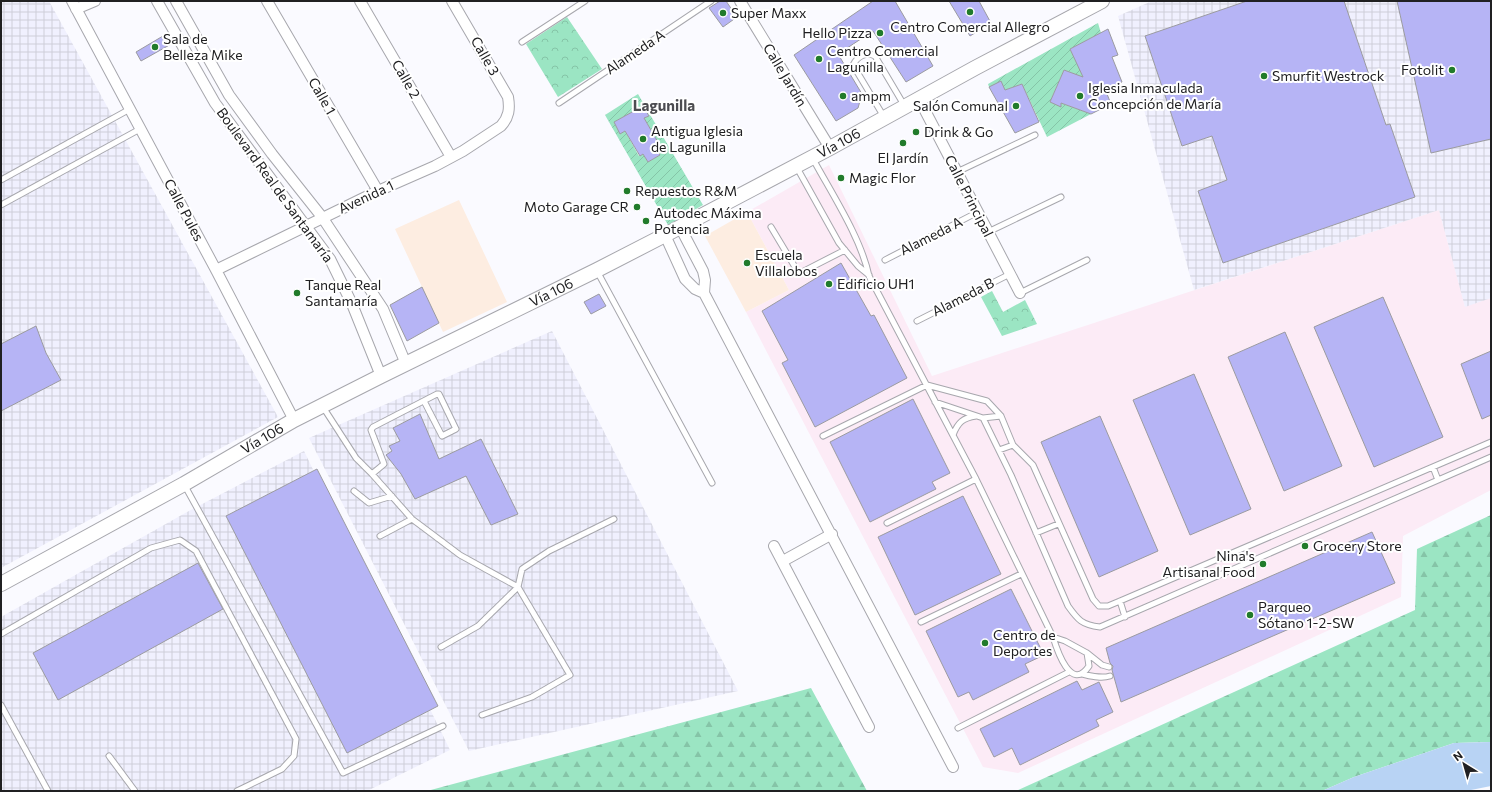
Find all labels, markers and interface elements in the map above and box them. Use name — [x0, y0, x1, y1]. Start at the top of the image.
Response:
place label: Super Maxx — [731, 4, 807, 21]
marker: Centro Comercial Allegro — [965, 7, 975, 17]
marker: Super Maxx — [718, 8, 728, 18]
place label: Centro Comercial Allegro — [890, 18, 1050, 35]
place label: Hello Pizza — [802, 24, 872, 41]
street label: Alameda A — [602, 25, 668, 78]
marker: Hello Pizza — [875, 28, 885, 38]
place label: Sala de Belleza Mike — [163, 30, 243, 63]
street label: Calle 3 — [468, 33, 503, 78]
street label: Calle Jardín — [760, 40, 811, 109]
marker: Sala de Belleza Mike — [150, 42, 160, 52]
place label: Centro Comercial Lagunilla — [827, 42, 938, 75]
marker: Centro Comercial Lagunilla — [814, 54, 824, 64]
street label: Calle 2 — [389, 56, 424, 101]
place label: Fotolit — [1401, 61, 1444, 78]
marker: Fotolit — [1447, 65, 1457, 75]
place label: Smurfit Westrock — [1272, 67, 1385, 84]
marker: Smurfit Westrock — [1259, 71, 1269, 81]
street label: Calle 1 — [305, 74, 340, 117]
place label: Iglesia Inmaculada Concepción de María — [1088, 79, 1221, 112]
place label: ampm — [851, 87, 891, 104]
marker: ampm — [838, 91, 848, 101]
marker: Iglesia Inmaculada Concepción de María — [1075, 91, 1085, 101]
district label: Lagunilla — [633, 96, 695, 114]
place label: Salón Comunal — [913, 97, 1008, 114]
marker: Salón Comunal — [1011, 101, 1021, 111]
street label: Boulevard Real de Santamaría — [214, 104, 337, 265]
place label: Antigua Iglesia de Lagunilla — [651, 122, 743, 155]
place label: Drink & Go — [924, 123, 993, 140]
street label: Vía 106 — [814, 124, 863, 161]
marker: Drink & Go — [911, 127, 921, 137]
marker: Antigua Iglesia de Lagunilla — [638, 134, 648, 144]
marker: El Jardín — [898, 138, 908, 148]
place label: El Jardín — [878, 149, 929, 166]
street label: Calle Principal — [941, 152, 997, 240]
place label: Magic Flor — [849, 169, 916, 186]
marker: Magic Flor — [836, 173, 846, 183]
street label: Calle Pules — [161, 176, 208, 244]
street label: Avenida 1 — [335, 176, 396, 217]
place label: Repuestos R&M — [635, 182, 737, 199]
marker: Repuestos R&M — [622, 186, 632, 196]
place label: Moto Garage CR — [524, 198, 629, 215]
marker: Moto Garage CR — [632, 202, 642, 212]
place label: Autodec Máxima Potencia — [654, 204, 762, 237]
street label: Alameda A — [897, 212, 965, 259]
marker: Autodec Máxima Potencia — [641, 216, 651, 226]
place label: Escuela Villalobos — [755, 246, 817, 279]
marker: Escuela Villalobos — [742, 258, 752, 268]
street label: Vía 106 — [526, 274, 576, 310]
street label: Alameda B — [929, 274, 997, 319]
place label: Edificio UH1 — [837, 275, 914, 292]
place label: Tanque Real Santamaría — [305, 276, 381, 309]
marker: Edificio UH1 — [824, 279, 834, 289]
marker: Tanque Real Santamaría — [292, 288, 302, 298]
street label: Vía 106 — [237, 419, 286, 457]
place label: Grocery Store — [1313, 537, 1402, 554]
marker: Grocery Store — [1300, 541, 1310, 551]
place label: Nina's Artisanal Food — [1163, 547, 1255, 580]
marker: Nina's Artisanal Food — [1258, 559, 1268, 569]
place label: Parqueo Sótano 1-2-SW — [1258, 598, 1354, 631]
marker: Parqueo Sótano 1-2-SW — [1245, 610, 1255, 620]
place label: Centro de Deportes — [993, 626, 1056, 659]
marker: Centro de Deportes — [980, 638, 990, 648]
north arrow — [1444, 744, 1484, 784]
text: N — [1450, 748, 1465, 763]

